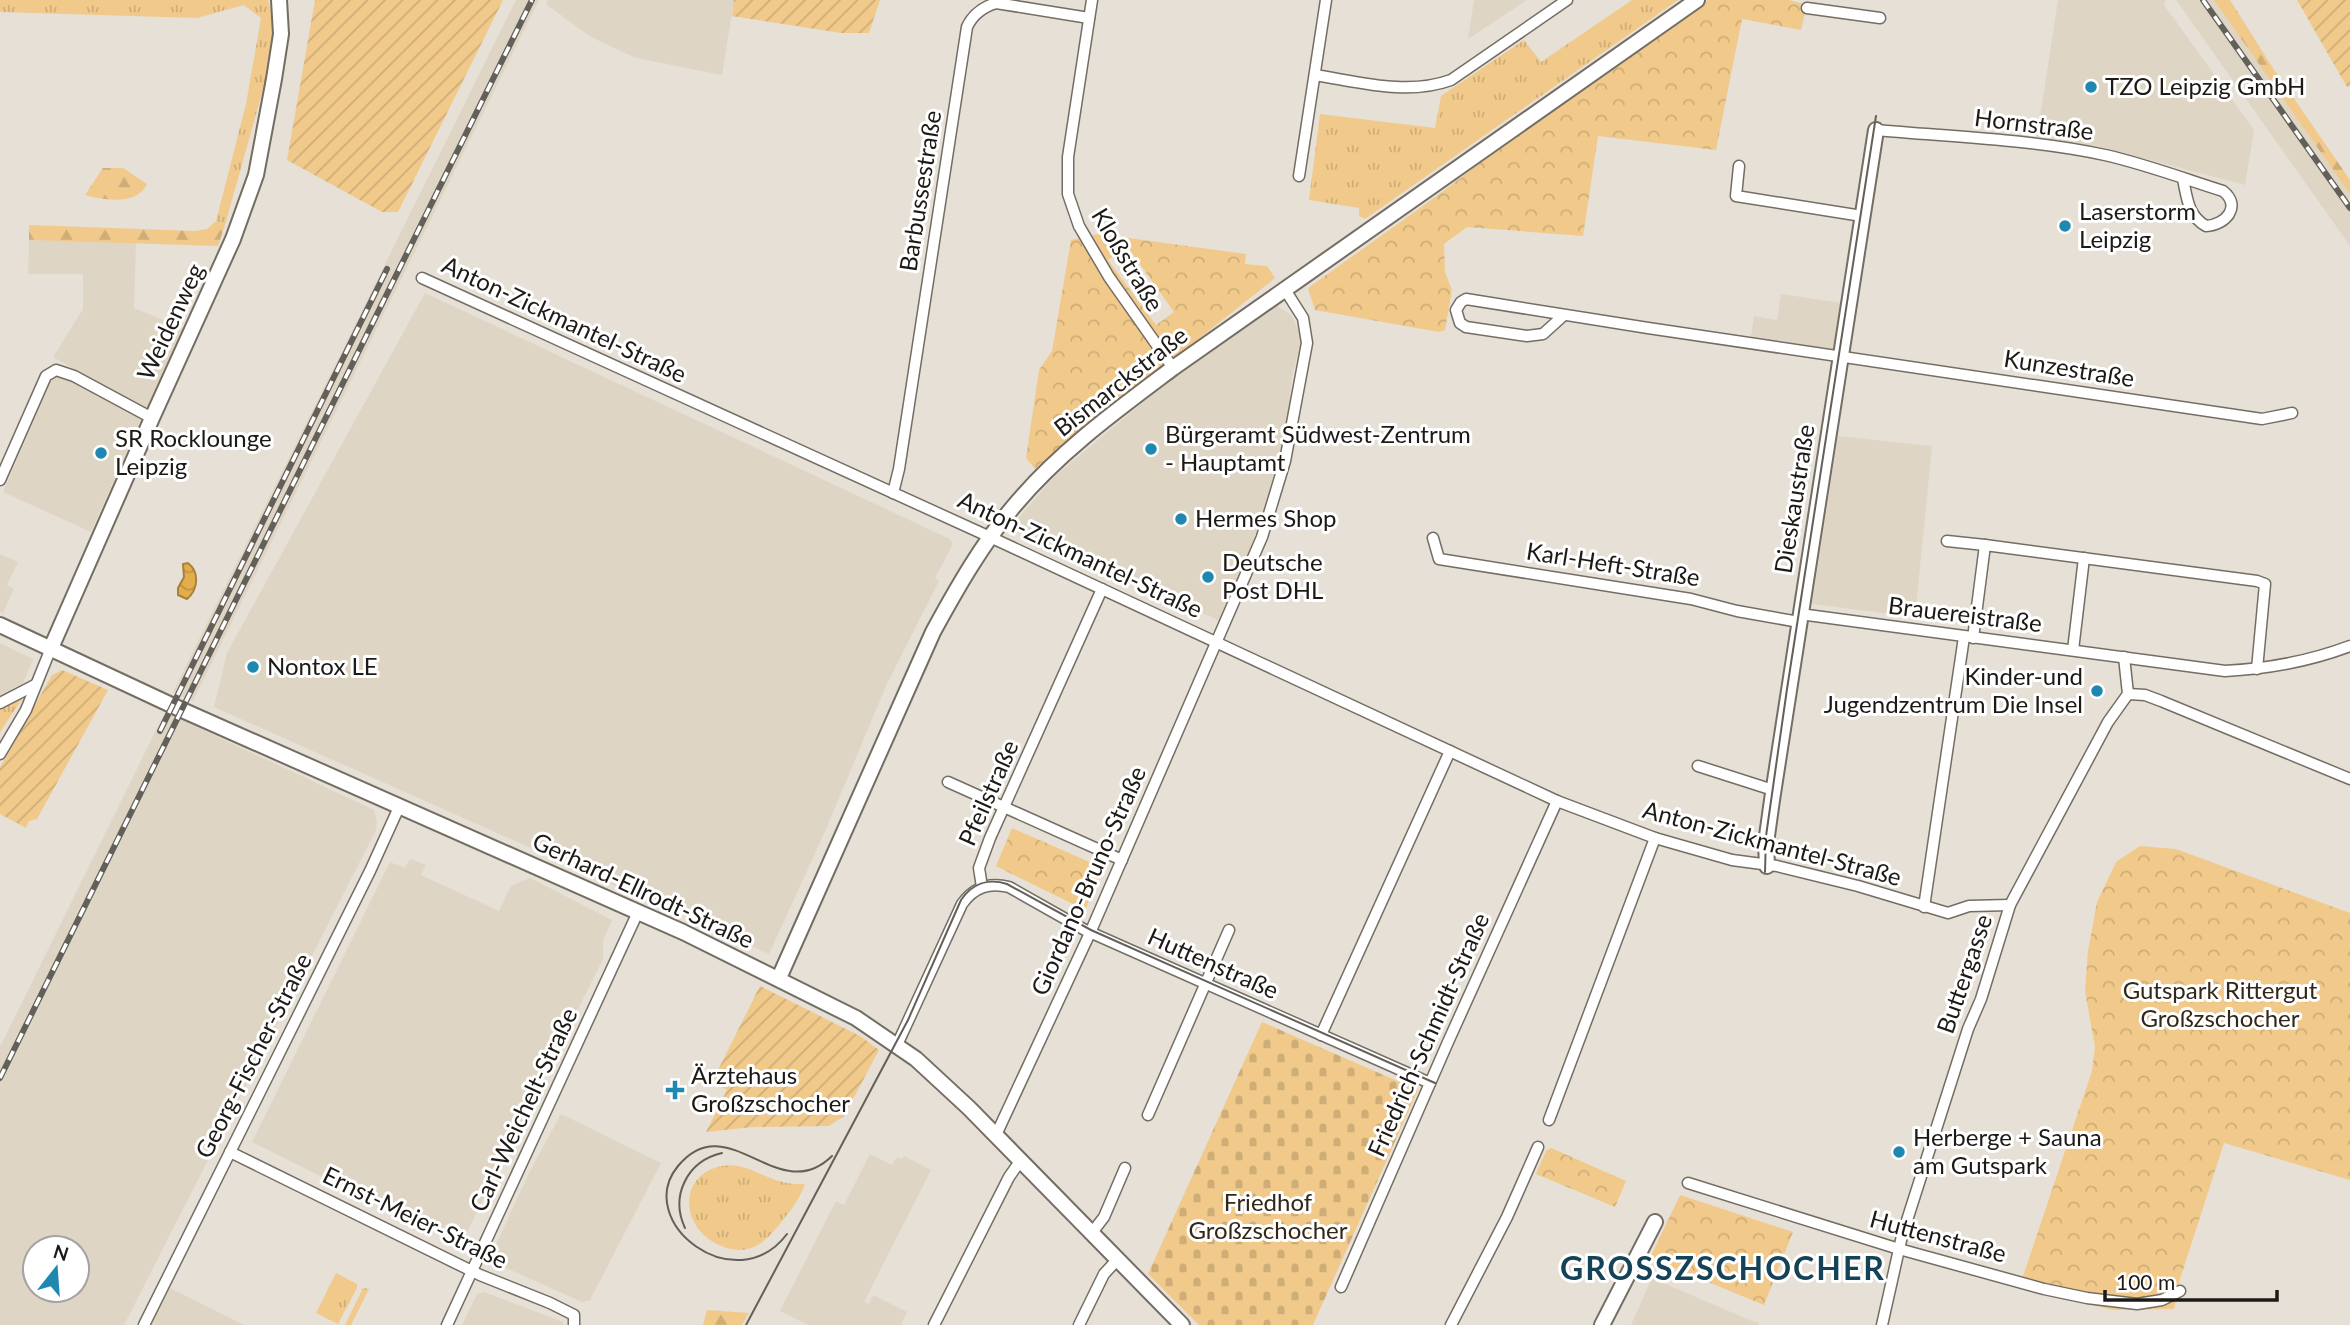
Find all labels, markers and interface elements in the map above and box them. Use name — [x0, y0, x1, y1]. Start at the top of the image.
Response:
place label: TZO Leipzig GmbH — [2105, 71, 2305, 100]
marker: TZO Leipzig GmbH — [2083, 79, 2099, 95]
street label: Hornstraße — [1973, 102, 2095, 145]
street label: Barbussestraße — [893, 108, 947, 273]
place label: Laserstorm Leipzig — [2079, 196, 2196, 253]
street label: Kloßstraße — [1086, 202, 1170, 316]
marker: Laserstorm Leipzig — [2057, 218, 2073, 234]
street label: Anton-Zickmantel-Straße — [438, 249, 691, 388]
street label: Weidenweg — [130, 258, 209, 384]
street label: Bismarckstraße — [1048, 320, 1192, 442]
street label: Kunzestraße — [2002, 343, 2136, 392]
place label: Bürgeramt Südwest-Zentrum - Hauptamt — [1165, 419, 1471, 476]
street label: Dieskaustraße — [1767, 422, 1820, 575]
place label: SR Rocklounge Leipzig — [115, 423, 272, 480]
marker: Bürgeramt Südwest-Zentrum - Hauptamt — [1143, 441, 1159, 457]
marker: SR Rocklounge Leipzig — [93, 445, 109, 461]
street label: Anton-Zickmantel-Straße — [954, 484, 1207, 623]
place label: Hermes Shop — [1195, 503, 1337, 532]
marker: Hermes Shop — [1173, 511, 1189, 527]
street label: Karl-Heft-Straße — [1525, 536, 1702, 592]
place label: Deutsche Post DHL — [1222, 547, 1323, 604]
marker: Deutsche Post DHL — [1200, 569, 1216, 585]
street label: Brauereistraße — [1887, 590, 2044, 637]
place label: Nontox LE — [267, 651, 378, 680]
marker: Nontox LE — [245, 659, 261, 675]
place label: Kinder-und Jugendzentrum Die Insel — [1824, 661, 2083, 718]
marker: Kinder-und Jugendzentrum Die Insel — [2089, 683, 2105, 699]
street label: Pfeilstraße — [951, 735, 1024, 850]
street label: Giordano-Bruno-Straße — [1024, 761, 1151, 999]
street label: Anton-Zickmantel-Straße — [1640, 794, 1905, 891]
street label: Gerhard-Ellrodt-Straße — [528, 826, 759, 954]
street label: Friedrich-Schmidt-Straße — [1361, 908, 1495, 1161]
street label: Buttergasse — [1930, 910, 1997, 1037]
street label: Huttenstraße — [1144, 921, 1283, 1004]
street label: Georg-Fischer-Straße — [188, 948, 317, 1163]
park label: Gutspark Rittergut Großzschocher — [2123, 975, 2318, 1032]
street label: Carl-Weichelt-Straße — [463, 1003, 583, 1216]
place label: Ärztehaus Großzschocher — [691, 1060, 850, 1117]
marker: Ärztehaus Großzschocher — [665, 1080, 685, 1100]
place label: Herberge + Sauna am Gutspark — [1913, 1122, 2102, 1179]
marker: Herberge + Sauna am Gutspark — [1891, 1144, 1907, 1160]
street label: Ernst-Meier-Straße — [319, 1159, 513, 1274]
park label: Friedhof Großzschocher — [1188, 1187, 1348, 1244]
street label: Huttenstraße — [1867, 1203, 2010, 1268]
north arrow — [21, 1234, 91, 1304]
text: N — [51, 1239, 71, 1265]
district label: GROSSZSCHOCHER — [1560, 1248, 1886, 1287]
scale bar — [2105, 1258, 2276, 1302]
text: 100 m — [2116, 1269, 2175, 1294]

